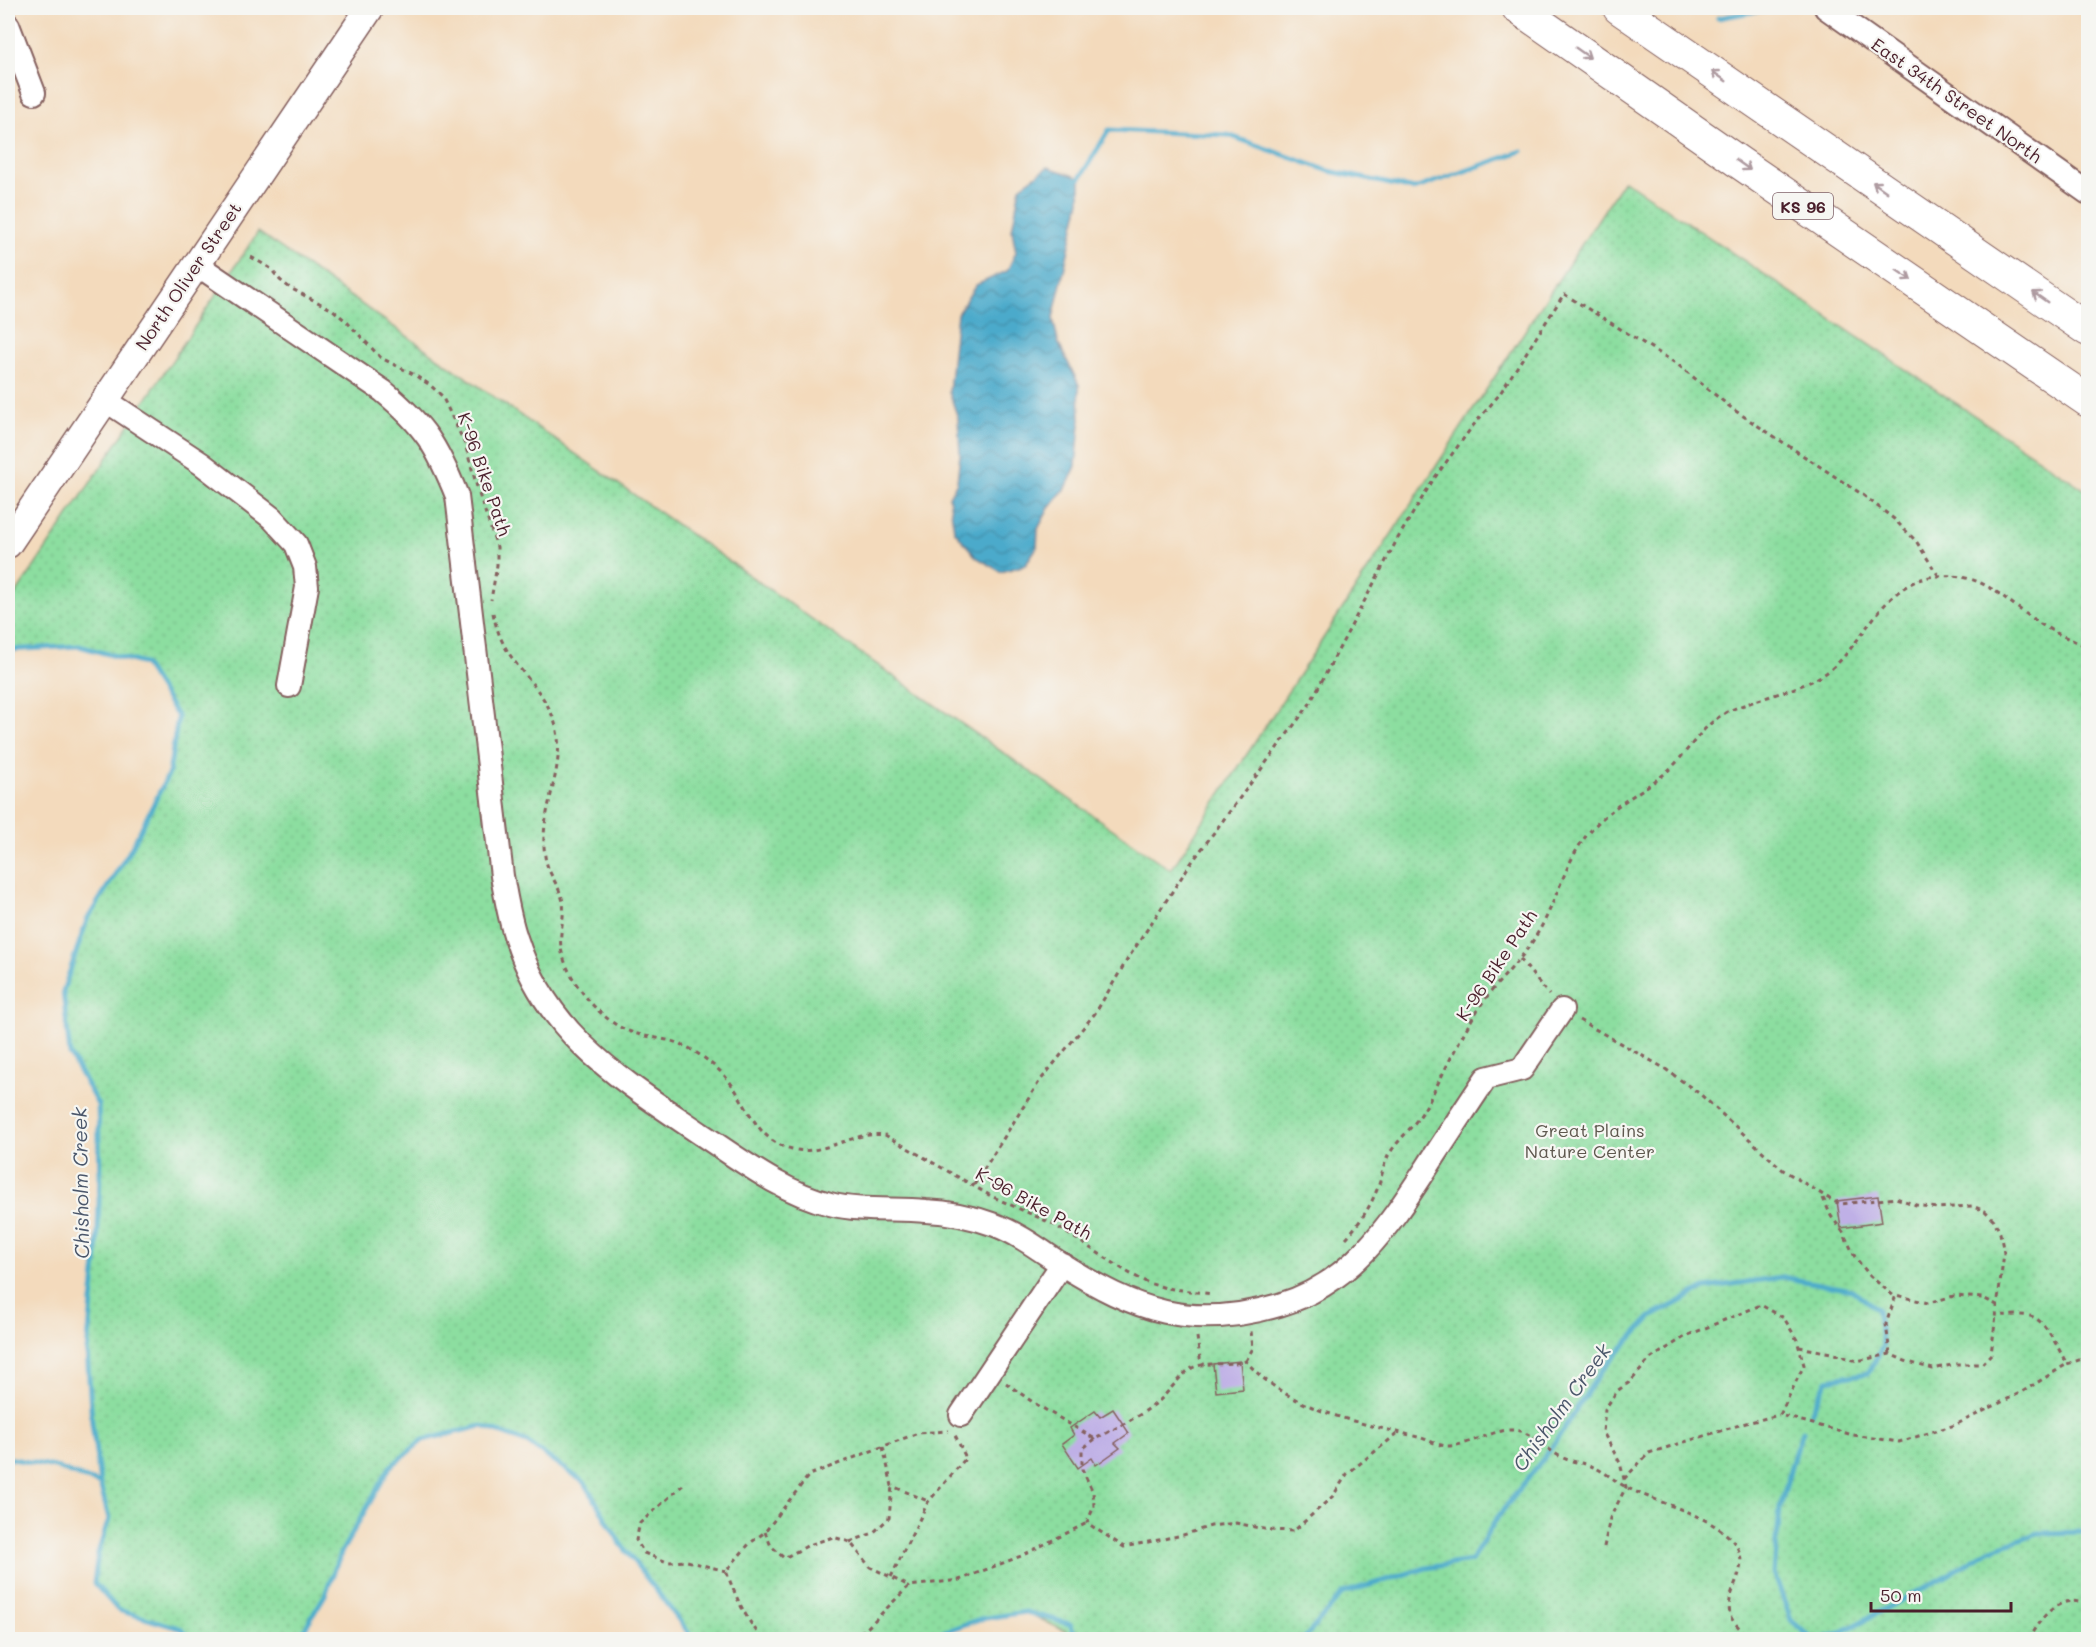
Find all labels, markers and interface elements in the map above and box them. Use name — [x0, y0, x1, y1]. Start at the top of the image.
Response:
street label: East 34th Street North — [1867, 32, 2047, 168]
one-way arrow — [1575, 47, 1591, 59]
one-way arrow — [1711, 70, 1728, 82]
one-way arrow — [1735, 159, 1751, 171]
one-way arrow — [1872, 181, 1888, 193]
road number: KS 96 — [1773, 193, 1833, 219]
street label: North Oliver Street — [129, 197, 247, 355]
one-way arrow — [1895, 269, 1912, 281]
one-way arrow — [2033, 291, 2049, 303]
street label: K-96 Bike Path — [453, 409, 517, 539]
street label: K-96 Bike Path — [1450, 905, 1542, 1025]
water label: Chisholm Creek — [66, 1107, 94, 1259]
park label: Great Plains Nature Center — [1525, 1118, 1655, 1163]
street label: K-96 Bike Path — [972, 1161, 1096, 1245]
water label: Chisholm Creek — [1506, 1338, 1616, 1476]
scale bar — [1871, 1575, 2010, 1613]
text: 50 m — [1880, 1583, 1922, 1607]

